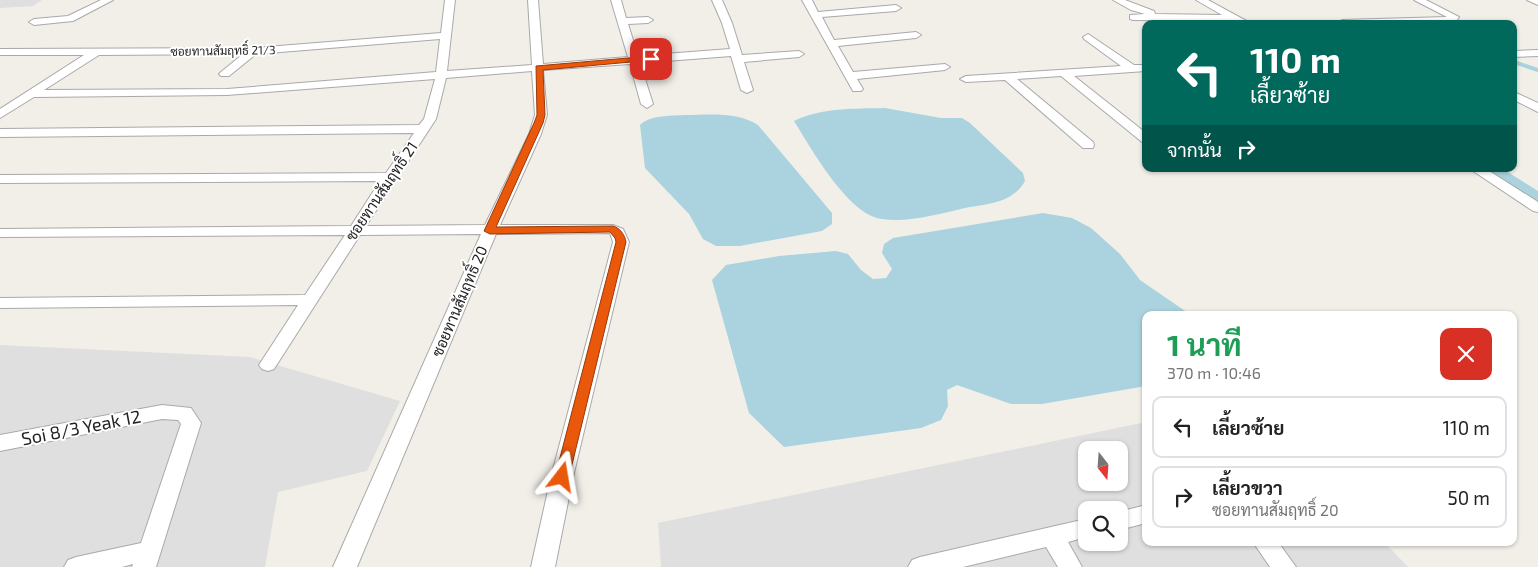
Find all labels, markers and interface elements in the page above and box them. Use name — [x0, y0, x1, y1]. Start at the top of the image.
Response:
pin — [630, 38, 672, 80]
text: 110 m — [1250, 38, 1341, 80]
street label: ซอยทานสัมฤทธิ์ 21/3 — [170, 39, 276, 59]
icon: left — [1167, 40, 1232, 105]
icon: arrive — [637, 45, 665, 73]
text: เลี้ยวซ้าย — [1250, 81, 1330, 107]
street label: ซอยทานสัมฤทธิ์ 21 — [337, 135, 422, 245]
icon: right — [1232, 135, 1260, 163]
text: จากนั้น — [1167, 138, 1222, 161]
street label: ซอยทานสัมฤทธิ์ 20 — [423, 241, 491, 360]
text: 1 นาที — [1167, 326, 1242, 362]
button: close — [1440, 328, 1492, 380]
text: 370 m · 10:46 — [1167, 363, 1261, 382]
street label: Soi 8/3 Yeak 12 — [19, 405, 143, 449]
icon: left — [1169, 413, 1197, 441]
text: เลี้ยวซ้าย — [1212, 416, 1284, 439]
text: 110 m — [1443, 416, 1490, 439]
north arrow — [1078, 441, 1128, 491]
map controls — [1078, 441, 1128, 551]
position arrow — [535, 450, 587, 502]
text: เลี้ยวขวา — [1212, 476, 1283, 499]
icon: right — [1169, 483, 1197, 511]
text: 50 m — [1447, 486, 1490, 509]
text: ซอยทานสัมฤทธิ์ 20 — [1212, 500, 1339, 519]
button: search — [1078, 501, 1128, 551]

